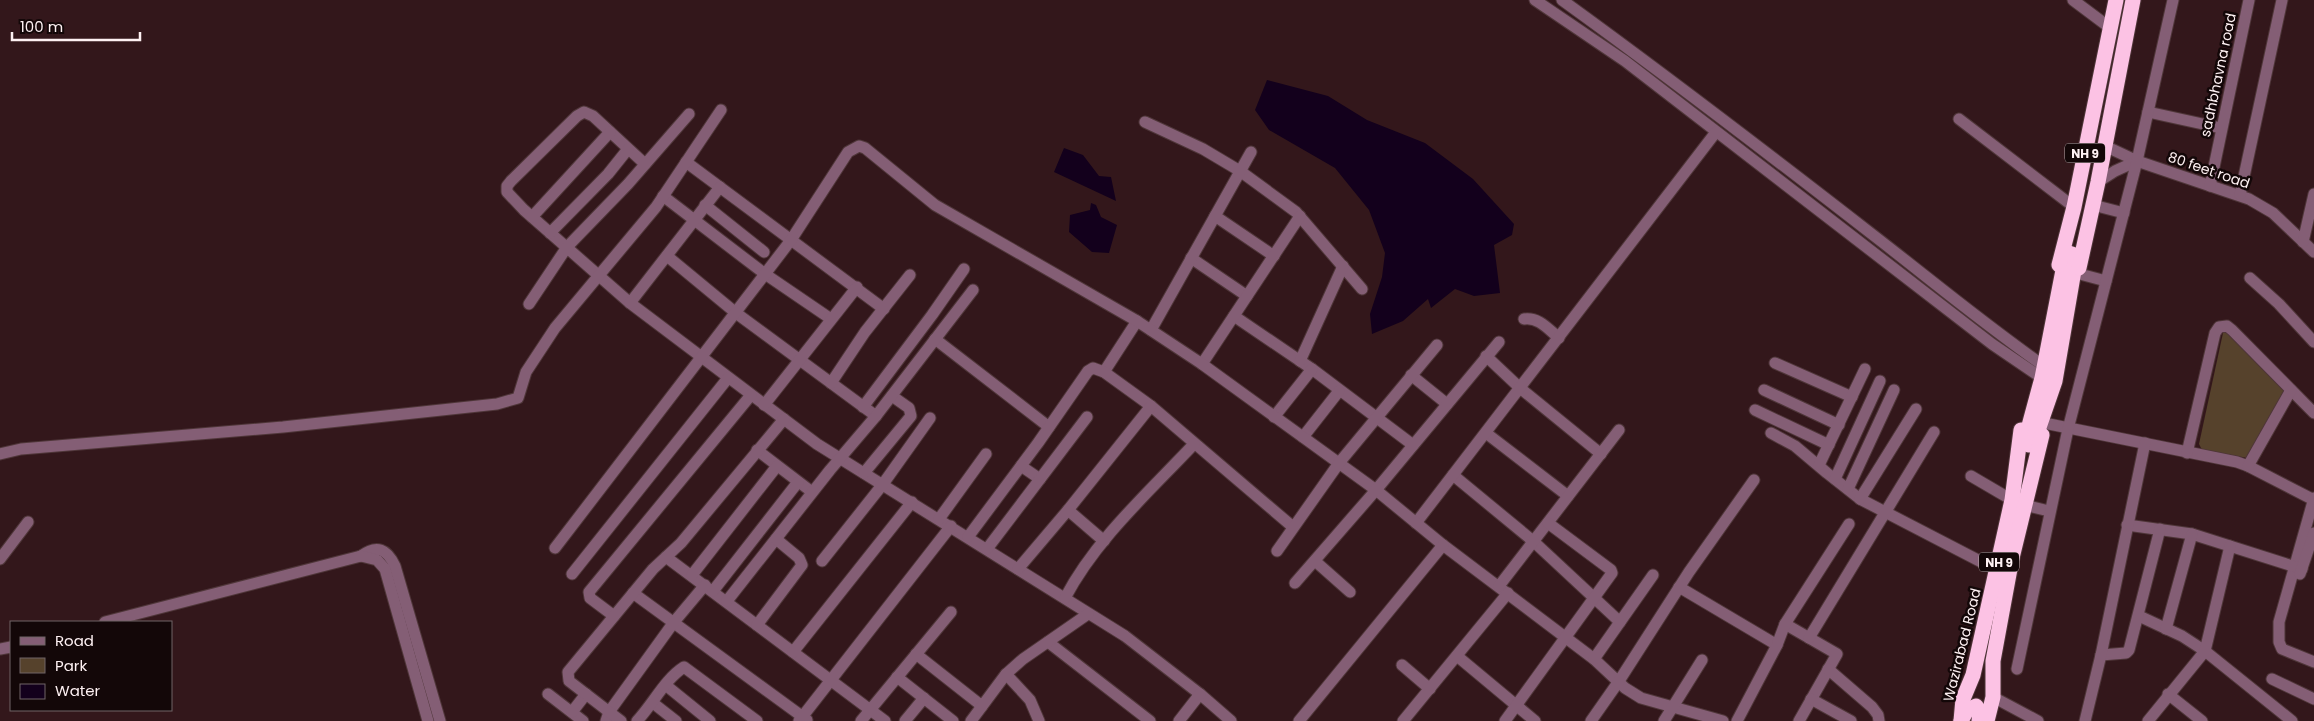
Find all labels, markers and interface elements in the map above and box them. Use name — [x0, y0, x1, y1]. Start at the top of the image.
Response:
scale bar — [12, 10, 140, 42]
street label: sadhbhavna road — [2195, 11, 2241, 139]
text: 100 m — [20, 16, 63, 37]
road number: NH 9 — [2065, 144, 2105, 162]
street label: 80 feet road — [2165, 147, 2253, 193]
road number: NH 9 — [1979, 552, 2019, 572]
street label: Wazirabad Road — [1938, 586, 1986, 704]
legend — [10, 621, 172, 711]
text: Road — [55, 630, 94, 651]
text: Park — [55, 655, 87, 676]
text: Water — [55, 680, 101, 701]

